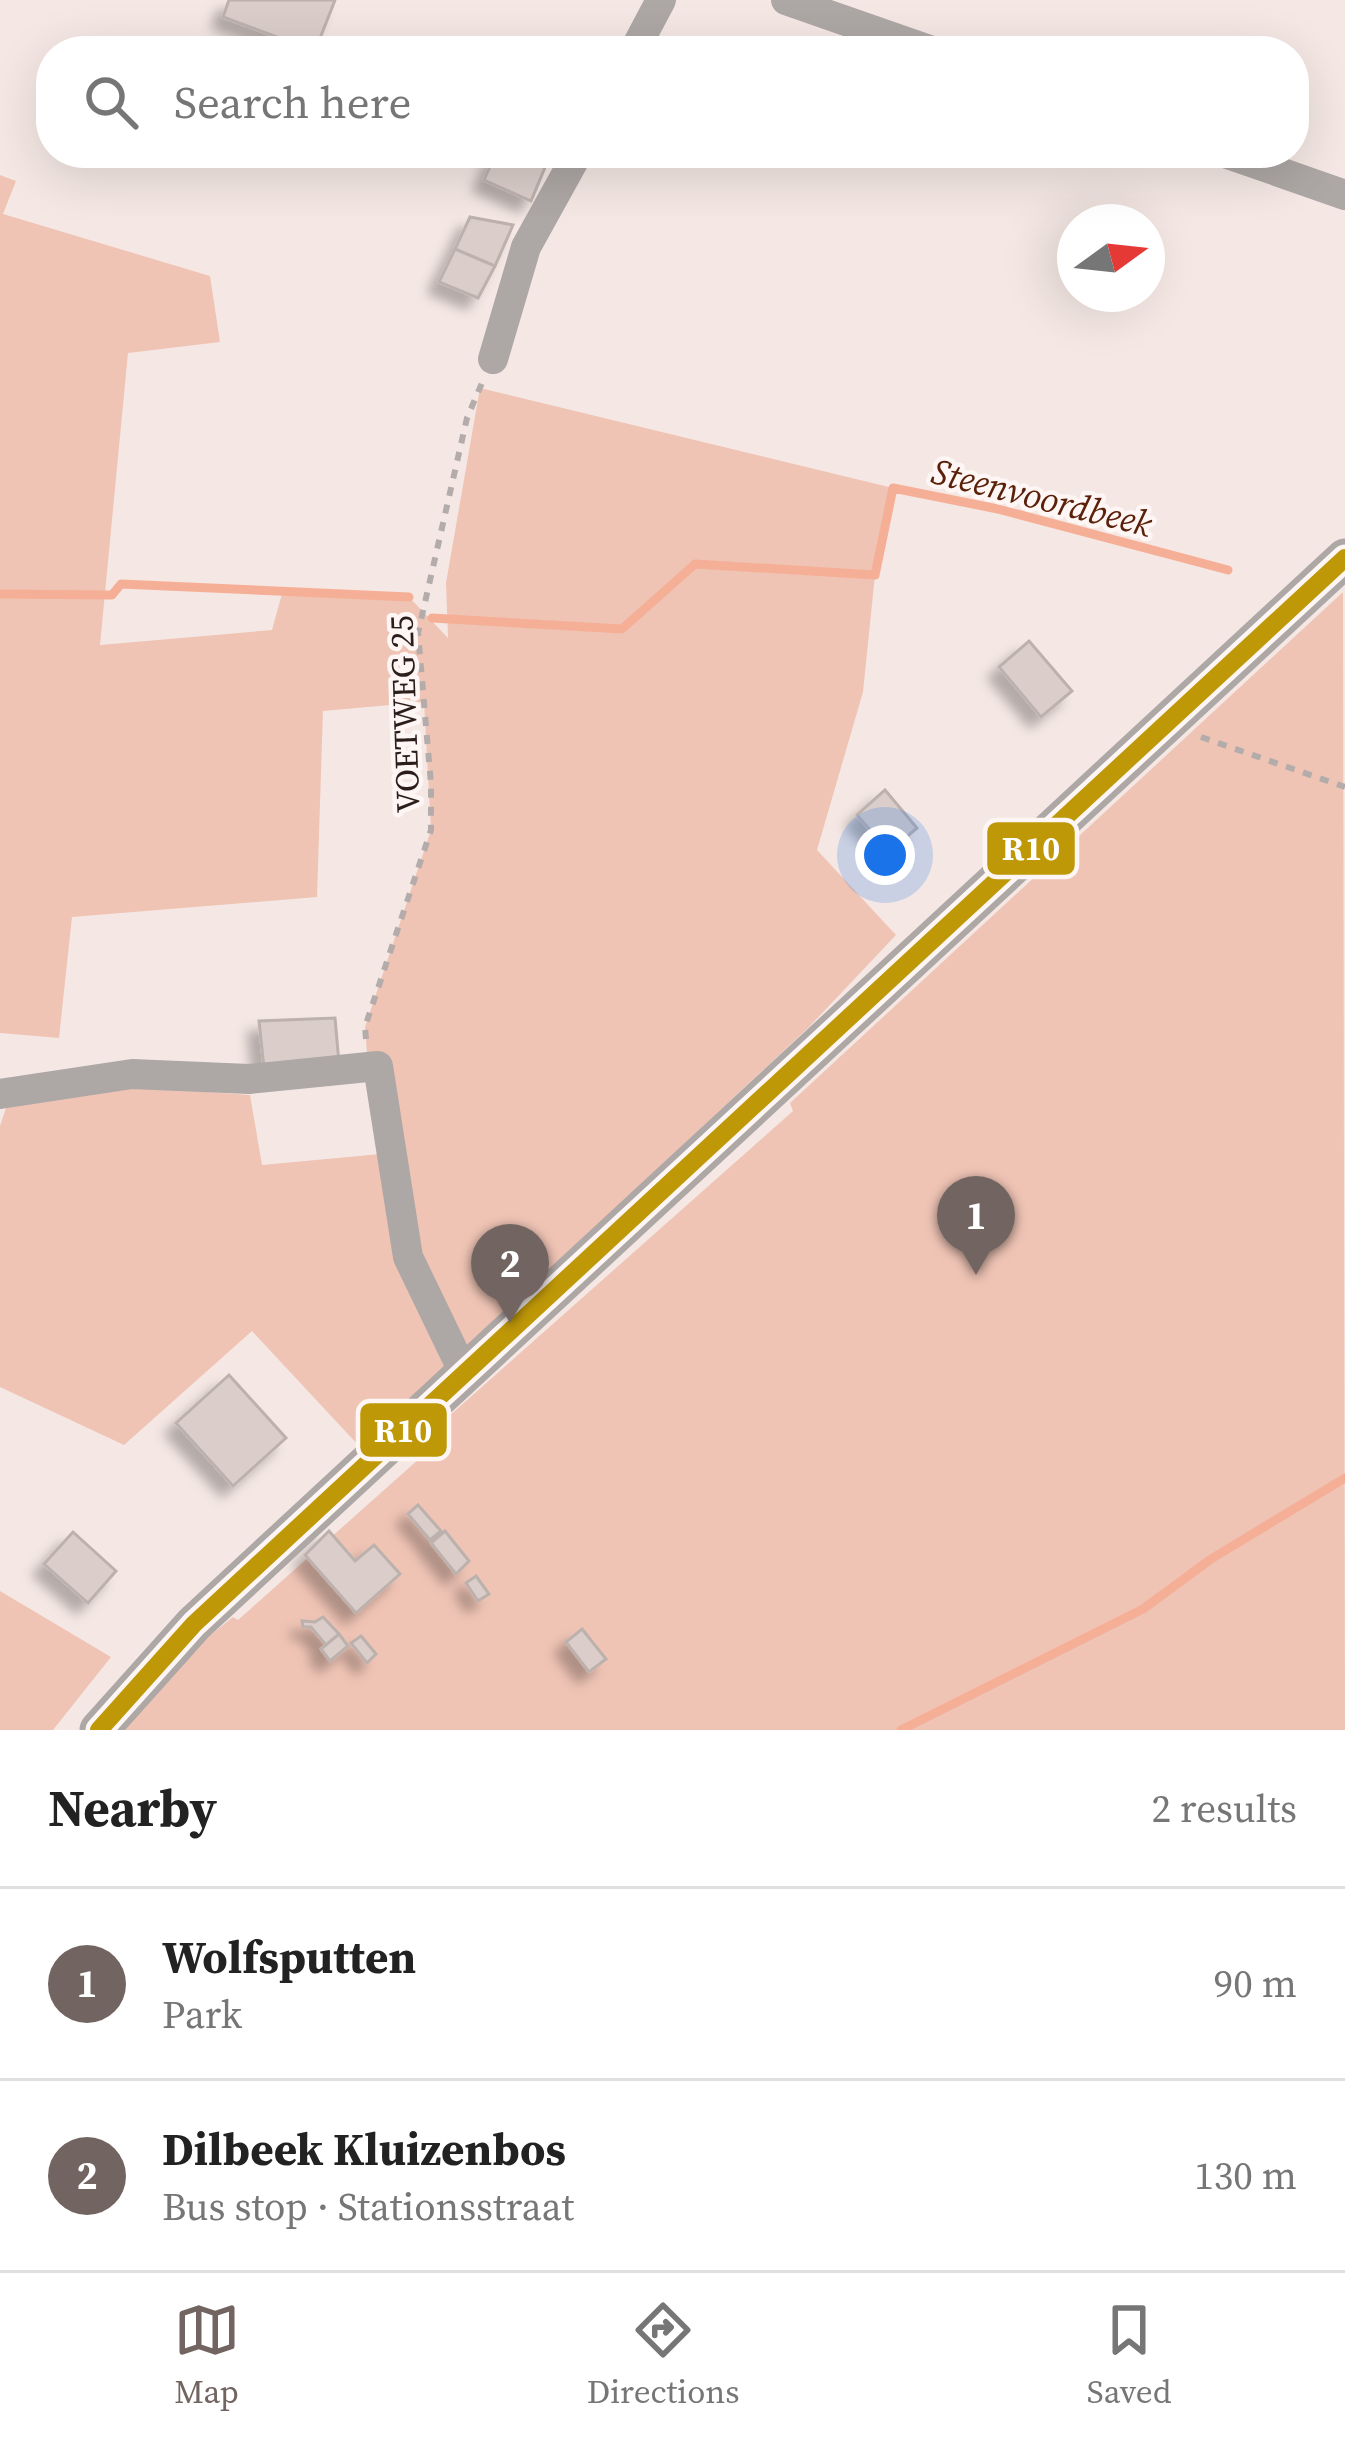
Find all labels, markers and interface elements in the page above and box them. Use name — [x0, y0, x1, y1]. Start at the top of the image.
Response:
search box — [36, 36, 1309, 168]
icon: search — [78, 69, 144, 135]
text: Search here — [174, 71, 411, 133]
north arrow — [1057, 204, 1165, 312]
water label: Steenvoordbeek — [927, 446, 1158, 549]
street label: VOETWEG 25 — [379, 614, 430, 814]
line badge: R10 — [985, 820, 1077, 877]
your location — [855, 825, 915, 885]
text: R10 — [1002, 826, 1060, 871]
pin: 1 — [937, 1176, 1015, 1275]
pin: 2 — [471, 1224, 549, 1323]
line badge: R10 — [358, 1401, 449, 1459]
text: R10 — [374, 1408, 432, 1453]
text: Nearby — [48, 1773, 217, 1843]
text: 2 results — [1152, 1782, 1297, 1835]
text: Wolfsputten — [162, 1926, 416, 1988]
text: 1 — [76, 1957, 98, 2010]
text: 90 m — [1214, 1957, 1297, 2010]
text: Park — [162, 1988, 242, 2041]
text: Dilbeek Kluizenbos — [162, 2118, 566, 2180]
text: 2 — [76, 2149, 98, 2202]
text: 130 m — [1194, 2149, 1297, 2202]
text: Bus stop · Stationsstraat — [162, 2180, 574, 2233]
tab: Map — [174, 2297, 240, 2414]
tab: Directions — [587, 2297, 740, 2414]
tab: Saved — [1087, 2297, 1171, 2414]

